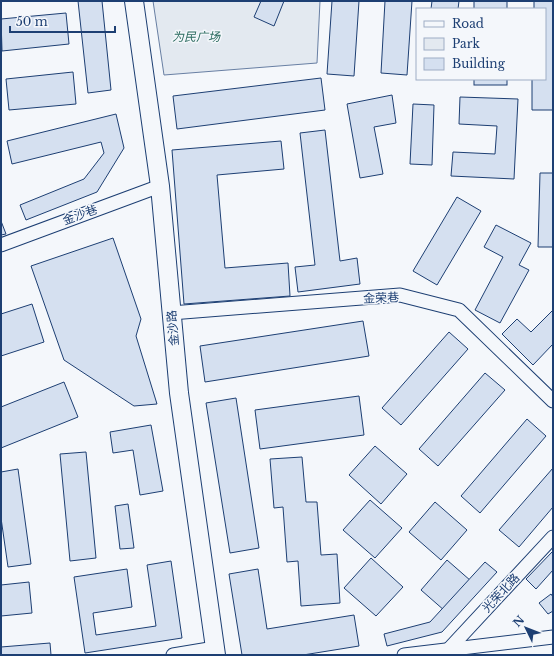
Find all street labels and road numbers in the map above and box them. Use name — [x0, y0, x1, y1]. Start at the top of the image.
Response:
street label: 金沙巷 — [60, 201, 99, 228]
street label: 金荣巷 — [363, 289, 399, 306]
street label: 金沙路 — [163, 309, 182, 347]
street label: 光荣北路 — [479, 570, 522, 615]

